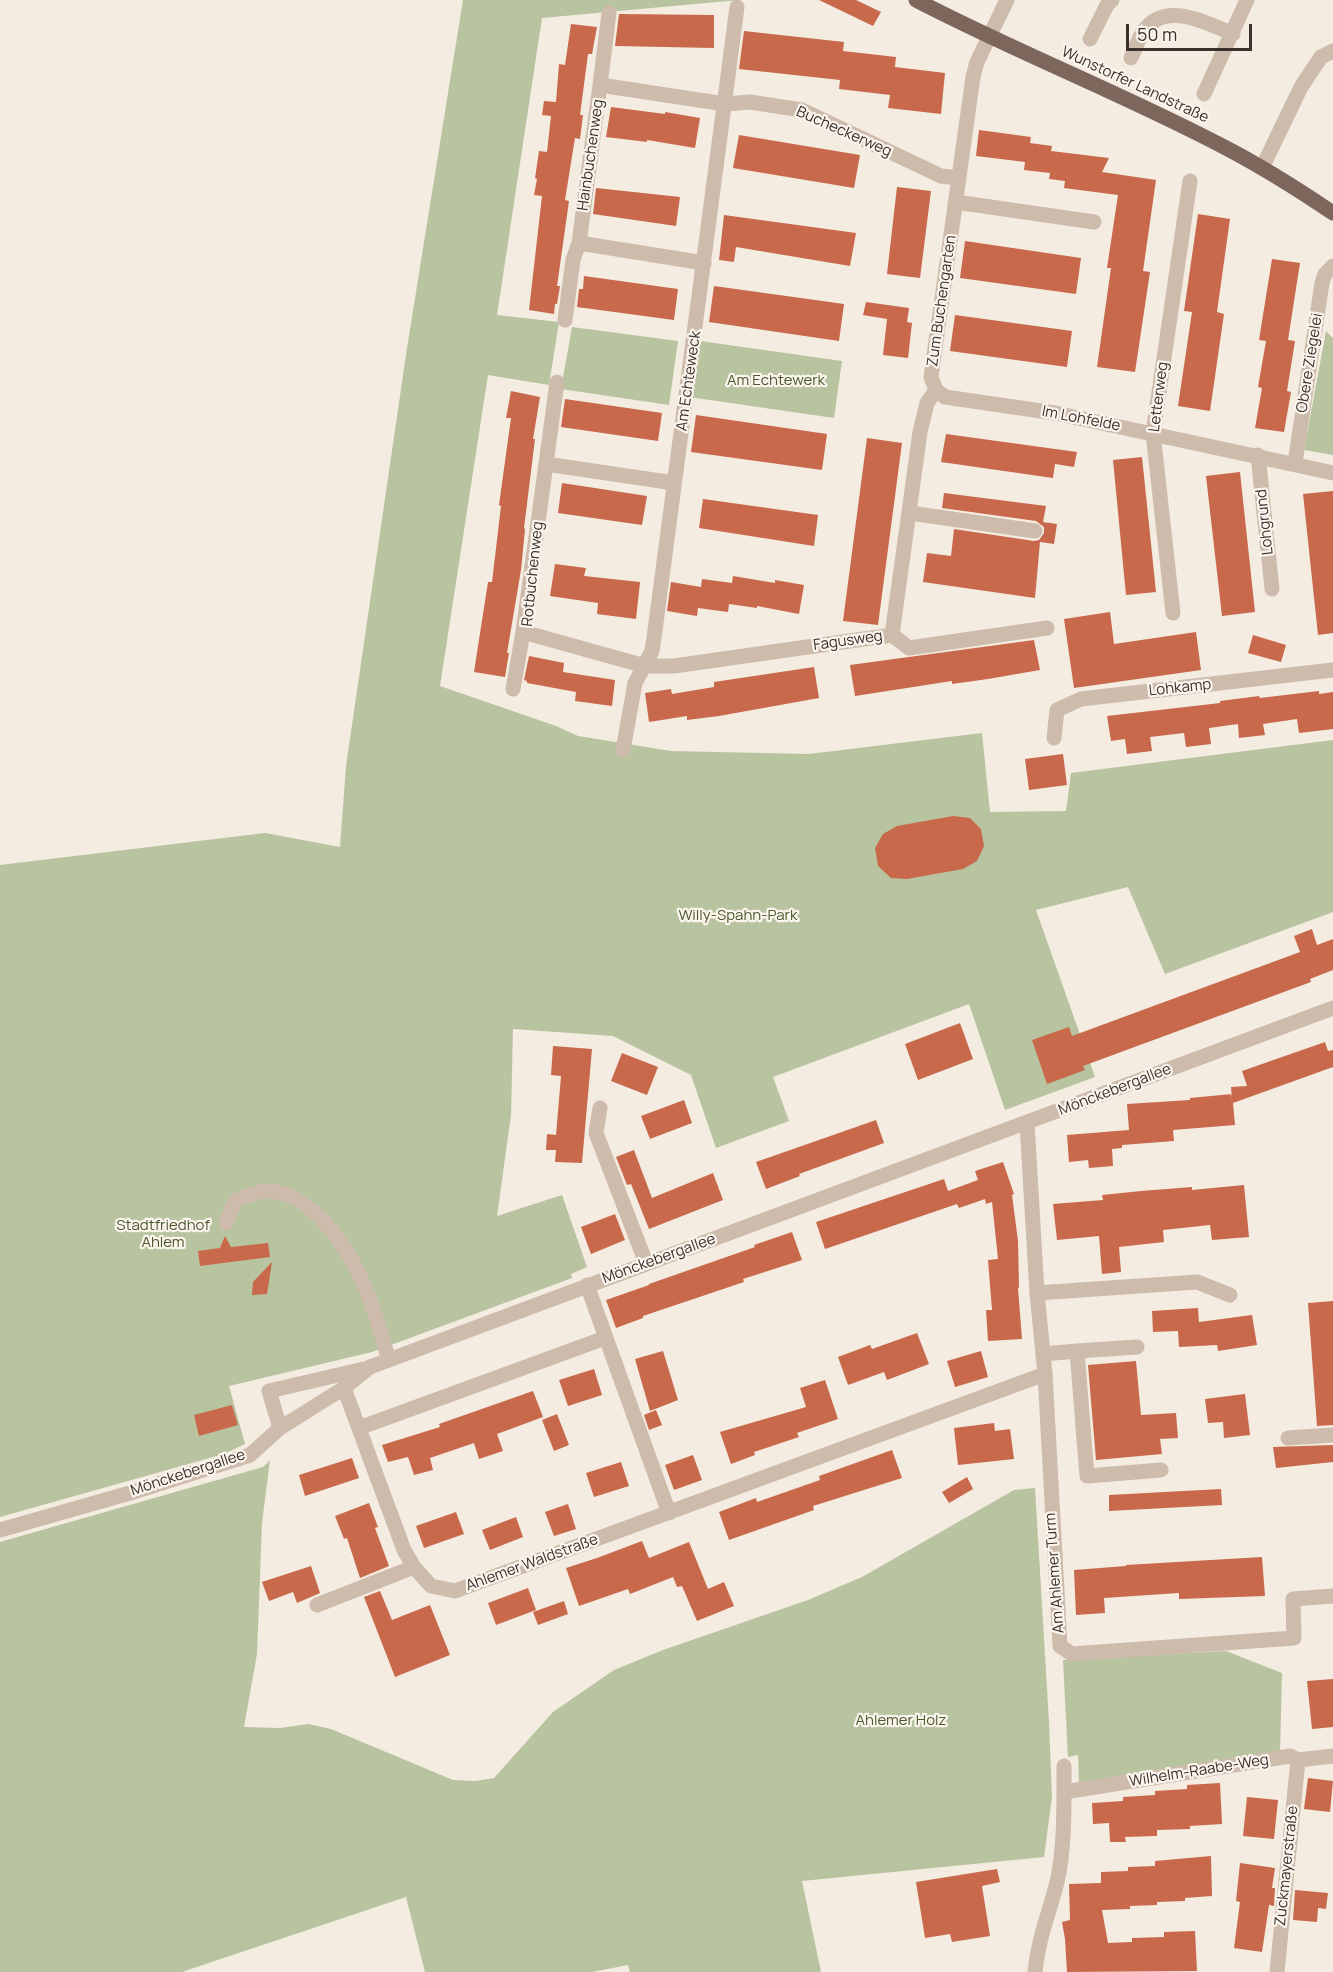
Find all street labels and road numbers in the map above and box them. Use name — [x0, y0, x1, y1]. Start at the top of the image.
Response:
street label: Wunstorfer Landstraße — [1059, 43, 1211, 127]
street label: Hainbuchenweg — [574, 98, 608, 212]
street label: Bucheckerweg — [793, 103, 895, 161]
street label: Zum Buchengarten — [924, 234, 960, 368]
street label: Obere Ziegelei — [1293, 312, 1327, 414]
street label: Am Echteweck — [673, 330, 705, 432]
street label: Letterweg — [1146, 361, 1172, 433]
street label: Im Lohfelde — [1040, 403, 1122, 435]
street label: Lohgrund — [1253, 488, 1277, 556]
street label: Rotbuchenweg — [519, 521, 547, 627]
street label: Fagusweg — [812, 627, 884, 655]
street label: Lohkamp — [1148, 676, 1212, 700]
street label: Mönckebergallee — [1056, 1060, 1174, 1120]
street label: Mönckebergallee — [600, 1230, 718, 1288]
street label: Mönckebergallee — [129, 1446, 247, 1500]
street label: Am Ahlemer Turm — [1042, 1512, 1068, 1634]
street label: Ahlemer Waldstraße — [463, 1531, 601, 1595]
street label: Wilhelm-Raabe-Weg — [1128, 1751, 1270, 1791]
street label: Zuckmayerstraße — [1272, 1805, 1302, 1927]

